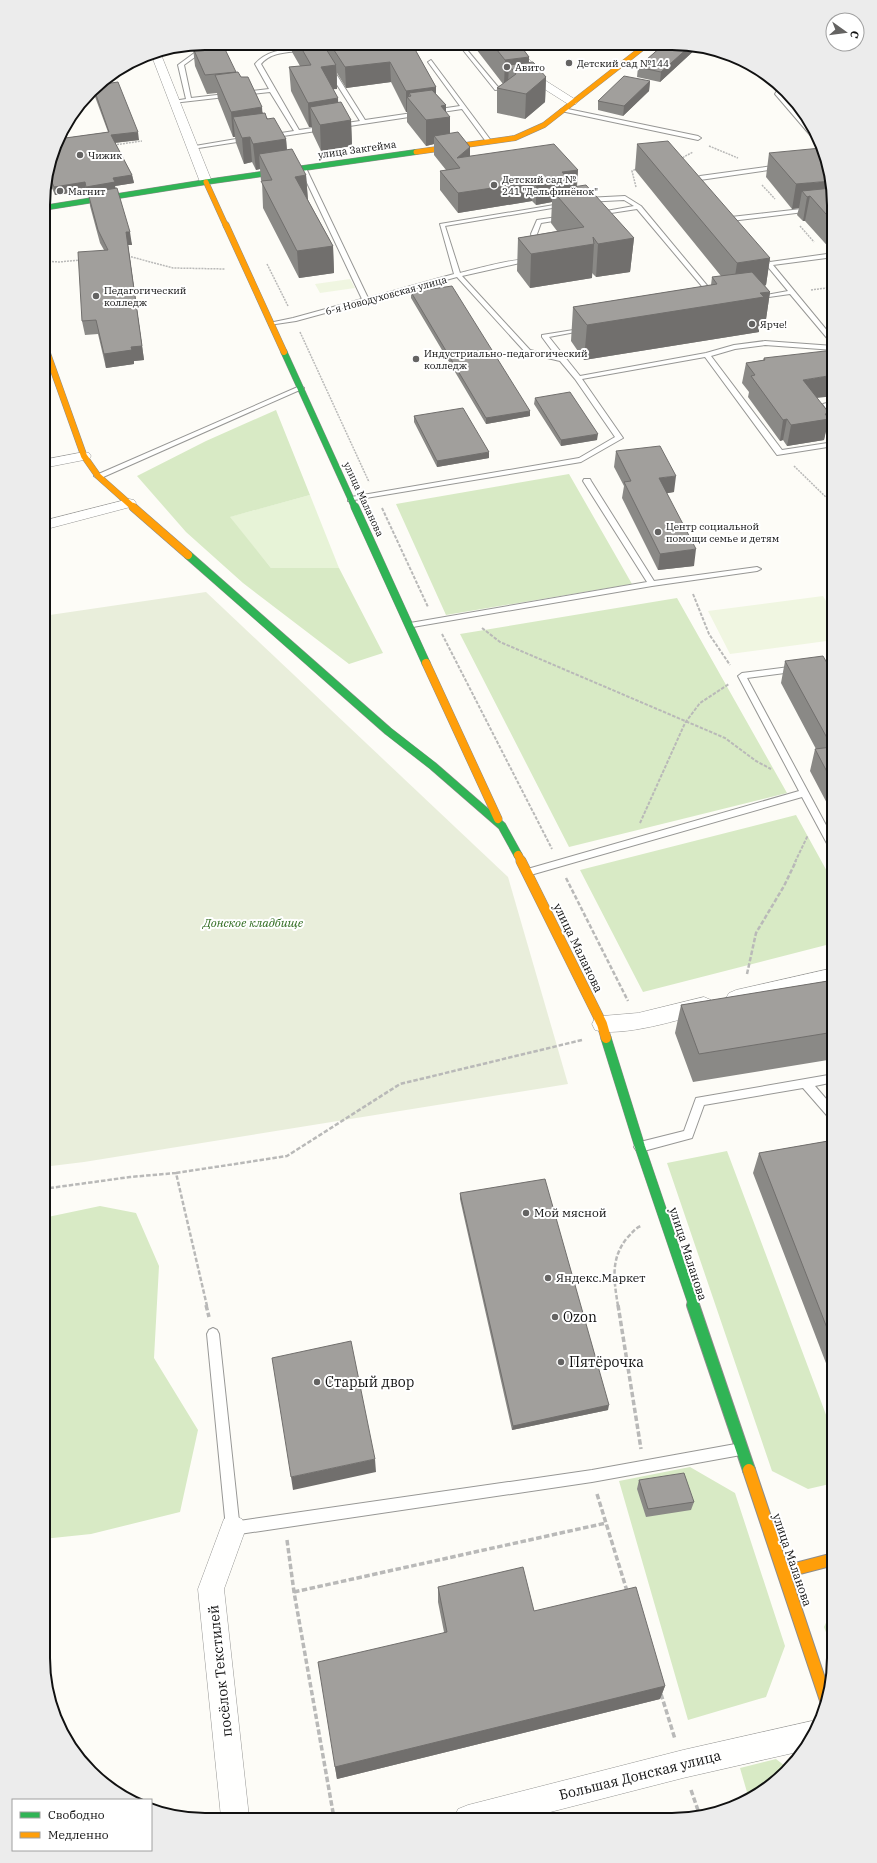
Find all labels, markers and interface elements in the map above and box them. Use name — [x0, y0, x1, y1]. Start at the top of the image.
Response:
north arrow — [825, 12, 865, 52]
text: С — [847, 29, 862, 40]
place label: Детский сад №144 — [577, 57, 669, 70]
marker: Детский сад №144 — [564, 58, 574, 68]
place label: Авито — [515, 61, 545, 74]
marker: Авито — [502, 62, 512, 72]
street label: улица Закгейма — [317, 137, 398, 161]
place label: Чижик — [88, 149, 122, 162]
marker: Чижик — [75, 150, 85, 160]
place label: Детский сад № 241 "Дельфинёнок" — [502, 173, 598, 198]
marker: Детский сад № 241 "Дельфинёнок" — [489, 180, 499, 190]
place label: Магнит — [68, 185, 105, 198]
marker: Магнит — [55, 186, 65, 196]
street label: 6-я Новодуховская улица — [324, 273, 449, 318]
place label: Педагогический колледж — [104, 284, 187, 309]
marker: Педагогический колледж — [91, 291, 101, 301]
place label: Ярче! — [760, 318, 787, 331]
marker: Ярче! — [747, 319, 757, 329]
place label: Индустриально-педагогический колледж — [424, 347, 588, 372]
marker: Индустриально-педагогический колледж — [411, 354, 421, 364]
street label: улица Маланова — [341, 460, 387, 539]
place label: Центр социальной помощи семье и детям — [666, 520, 780, 545]
marker: Центр социальной помощи семье и детям — [653, 527, 663, 537]
street label: улица Маланова — [550, 901, 607, 995]
park label: Донское кладбище — [201, 915, 304, 930]
place label: Мой мясной — [534, 1205, 607, 1220]
street label: улица Маланова — [666, 1205, 711, 1303]
marker: Мой мясной — [521, 1208, 531, 1218]
place label: Яндекс.Маркет — [556, 1270, 646, 1285]
marker: Яндекс.Маркет — [543, 1273, 553, 1283]
place label: Ozon — [563, 1308, 597, 1326]
marker: Ozon — [550, 1312, 560, 1322]
place label: Пятёрочка — [569, 1353, 644, 1371]
marker: Пятёрочка — [556, 1357, 566, 1367]
place label: Старый двор — [325, 1373, 414, 1391]
marker: Старый двор — [312, 1377, 322, 1387]
street label: улица Маланова — [770, 1511, 816, 1609]
street label: посёлок Текстилей — [204, 1604, 236, 1738]
street label: Большая Донская улица — [557, 1746, 723, 1804]
legend — [12, 1799, 152, 1851]
text: Свободно — [48, 1807, 105, 1822]
text: Медленно — [48, 1827, 109, 1842]

